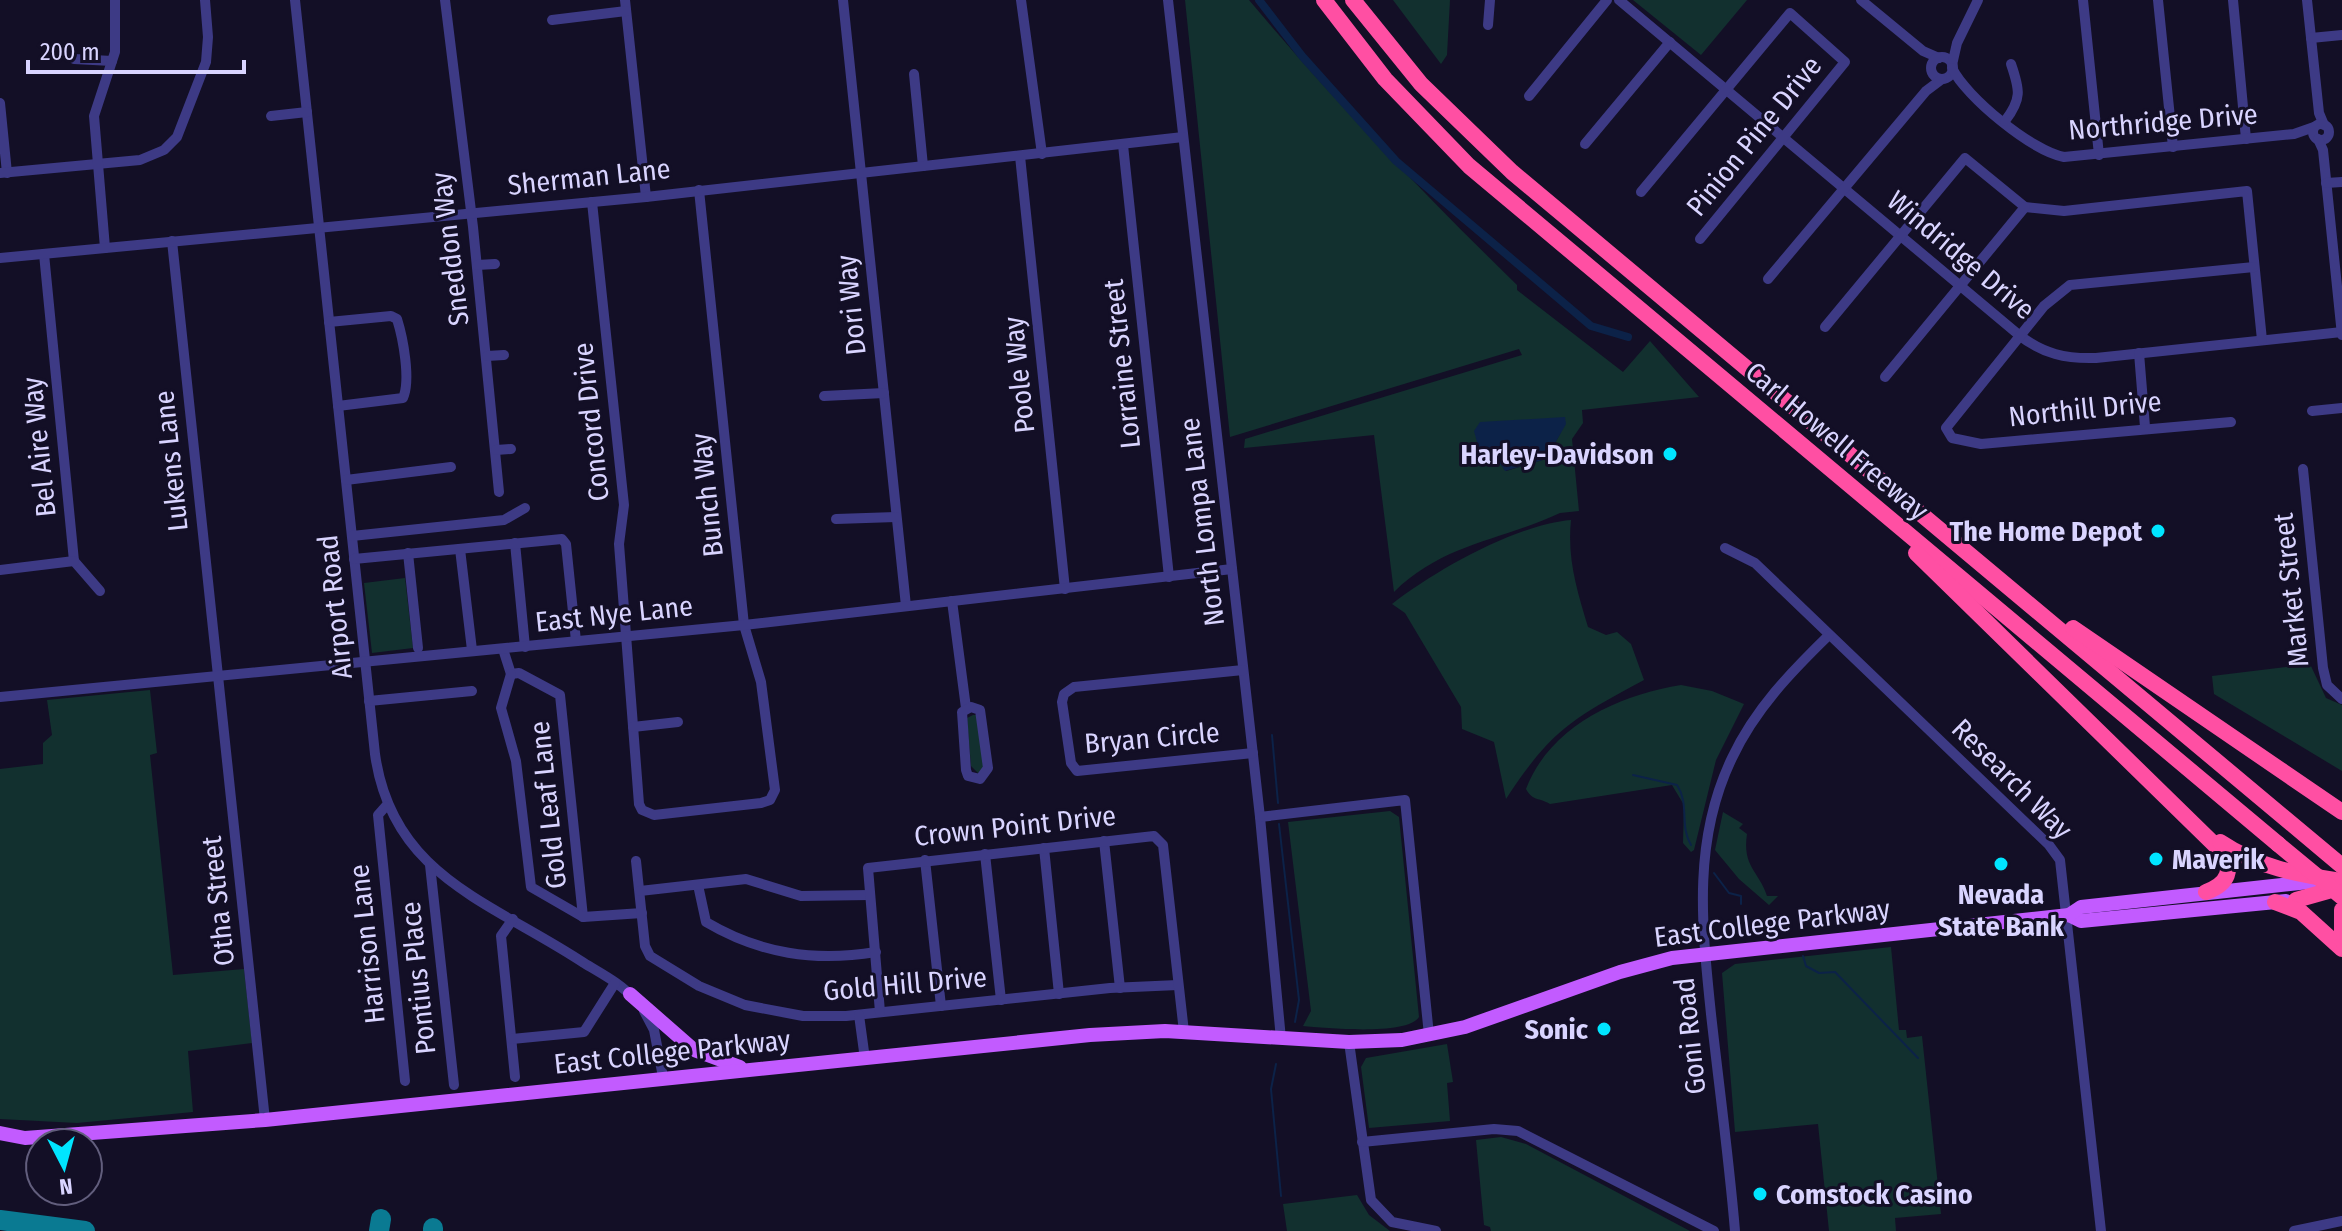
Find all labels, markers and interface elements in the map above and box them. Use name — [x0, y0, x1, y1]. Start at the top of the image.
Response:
scale bar — [28, 24, 244, 74]
text: 200 m — [40, 38, 100, 66]
street label: Pinion Pine Drive — [1680, 50, 1828, 222]
street label: Northridge Drive — [2067, 97, 2259, 147]
street label: Sherman Lane — [506, 152, 672, 202]
street label: Sneddon Way — [424, 170, 476, 328]
street label: Windridge Drive — [1881, 184, 2041, 326]
street label: Dori Way — [829, 253, 873, 357]
street label: Lorraine Street — [1097, 277, 1147, 450]
street label: Poole Way — [996, 315, 1042, 435]
street label: Concord Drive — [566, 341, 616, 503]
street label: Carl Howell Freeway — [1739, 355, 1935, 527]
street label: Bel Aire Way — [15, 375, 63, 518]
street label: Northill Drive — [2007, 385, 2163, 433]
street label: Lukens Lane — [147, 389, 195, 533]
street label: North Lompa Lane — [1173, 416, 1231, 628]
street label: Bunch Way — [684, 431, 730, 558]
place label: Harley-Davidson — [1461, 438, 1654, 471]
marker: Harley-Davidson — [1661, 445, 1679, 463]
street label: Market Street — [2266, 511, 2315, 669]
place label: The Home Depot — [1950, 515, 2143, 548]
marker: The Home Depot — [2149, 522, 2167, 540]
street label: Airport Road — [311, 533, 359, 681]
street label: East Nye Lane — [534, 589, 694, 639]
street label: Research Way — [1945, 712, 2079, 846]
street label: Bryan Circle — [1083, 716, 1221, 760]
street label: Gold Leaf Lane — [523, 720, 573, 890]
street label: Crown Point Drive — [913, 799, 1117, 853]
street label: Otha Street — [195, 833, 241, 968]
place label: Maverik — [2172, 843, 2265, 876]
marker: Maverik — [2147, 850, 2165, 868]
marker: Nevada State Bank — [1992, 855, 2010, 873]
street label: Harrison Lane — [342, 863, 392, 1025]
place label: Nevada State Bank — [1938, 878, 2065, 943]
street label: East College Parkway — [1652, 892, 1892, 954]
street label: Pontius Place — [394, 900, 442, 1056]
street label: Gold Hill Drive — [822, 960, 988, 1008]
street label: Goni Road — [1667, 976, 1713, 1096]
place label: Sonic — [1524, 1013, 1589, 1046]
marker: Sonic — [1595, 1020, 1613, 1038]
street label: East College Parkway — [552, 1023, 792, 1081]
north arrow — [24, 1127, 104, 1207]
text: N — [58, 1172, 74, 1201]
place label: Comstock Casino — [1776, 1178, 1973, 1211]
marker: Comstock Casino — [1751, 1185, 1769, 1203]

